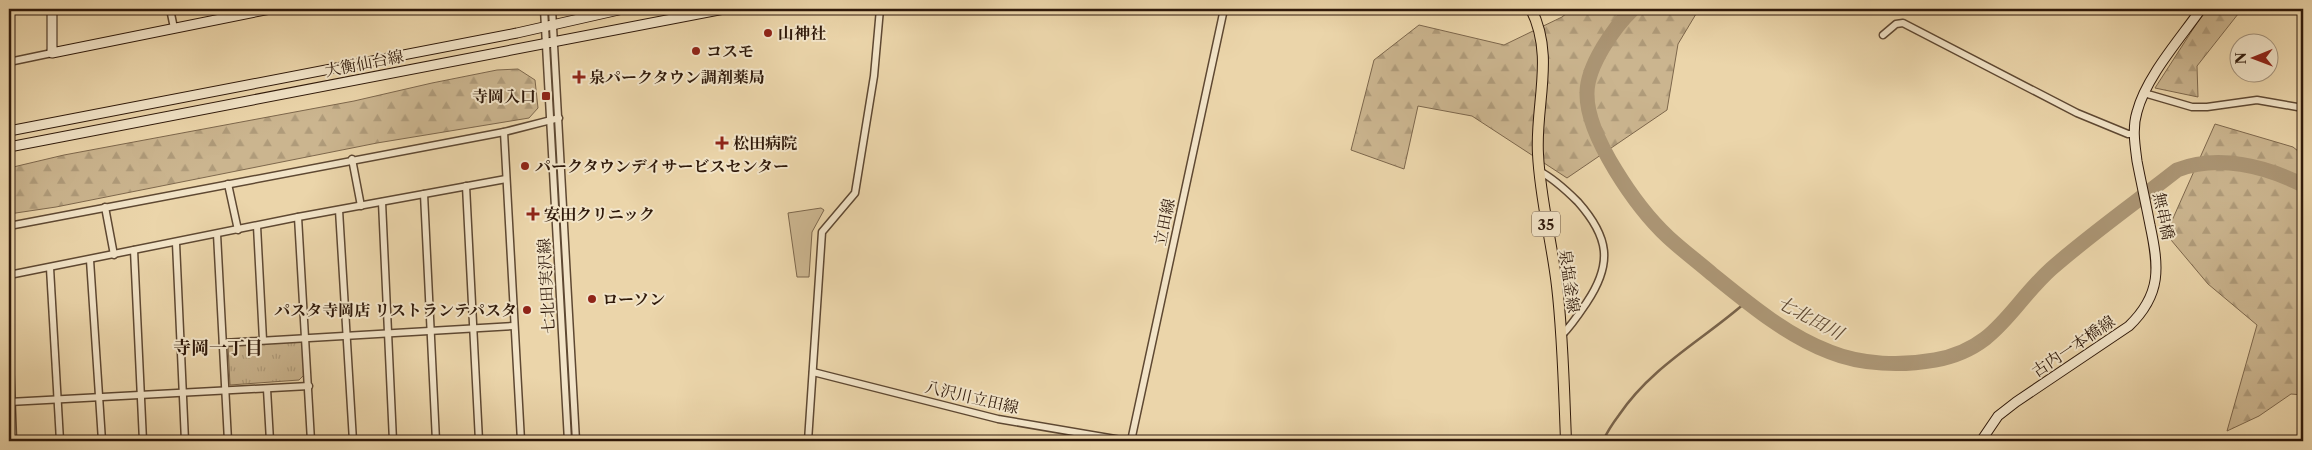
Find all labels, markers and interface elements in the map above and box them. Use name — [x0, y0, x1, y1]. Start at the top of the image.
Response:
place label: 山神社 — [778, 23, 826, 43]
marker: 山神社 — [762, 27, 774, 39]
north arrow — [2230, 32, 2280, 82]
place label: コスモ — [706, 41, 754, 61]
marker: コスモ — [690, 45, 702, 57]
street label: 大衡仙台線 — [323, 46, 405, 80]
text: N — [2232, 52, 2250, 64]
place label: 泉パークタウン調剤薬局 — [589, 67, 765, 87]
marker: 泉パークタウン調剤薬局 — [573, 71, 585, 83]
place label: 寺岡入口 — [472, 86, 536, 106]
marker: 寺岡入口 — [540, 90, 552, 102]
place label: 松田病院 — [733, 133, 797, 153]
marker: 松田病院 — [715, 136, 729, 150]
place label: パークタウンデイサービスセンター — [535, 156, 789, 176]
marker: パークタウンデイサービスセンター — [519, 160, 531, 172]
street label: 無串橋 — [2149, 190, 2179, 242]
street label: 立田線 — [1149, 196, 1179, 248]
place label: 安田クリニック — [544, 204, 655, 224]
marker: 安田クリニック — [526, 207, 540, 221]
road number: 35 — [1532, 212, 1560, 236]
street label: 七北田実沢線 — [534, 238, 558, 334]
street label: 泉塩釜線 — [1556, 248, 1584, 314]
place label: ローソン — [602, 289, 665, 309]
water label: 七北田川 — [1773, 291, 1849, 346]
marker: ローソン — [586, 293, 598, 305]
place label: パスタ寺岡店 リストランテパスタ — [274, 300, 517, 320]
marker: パスタ寺岡店 リストランテパスタ — [521, 304, 533, 316]
street label: 古内一本橋線 — [2028, 311, 2118, 381]
district label: 寺岡一丁目 — [173, 337, 263, 359]
street label: 八沢川立田線 — [923, 376, 1021, 418]

